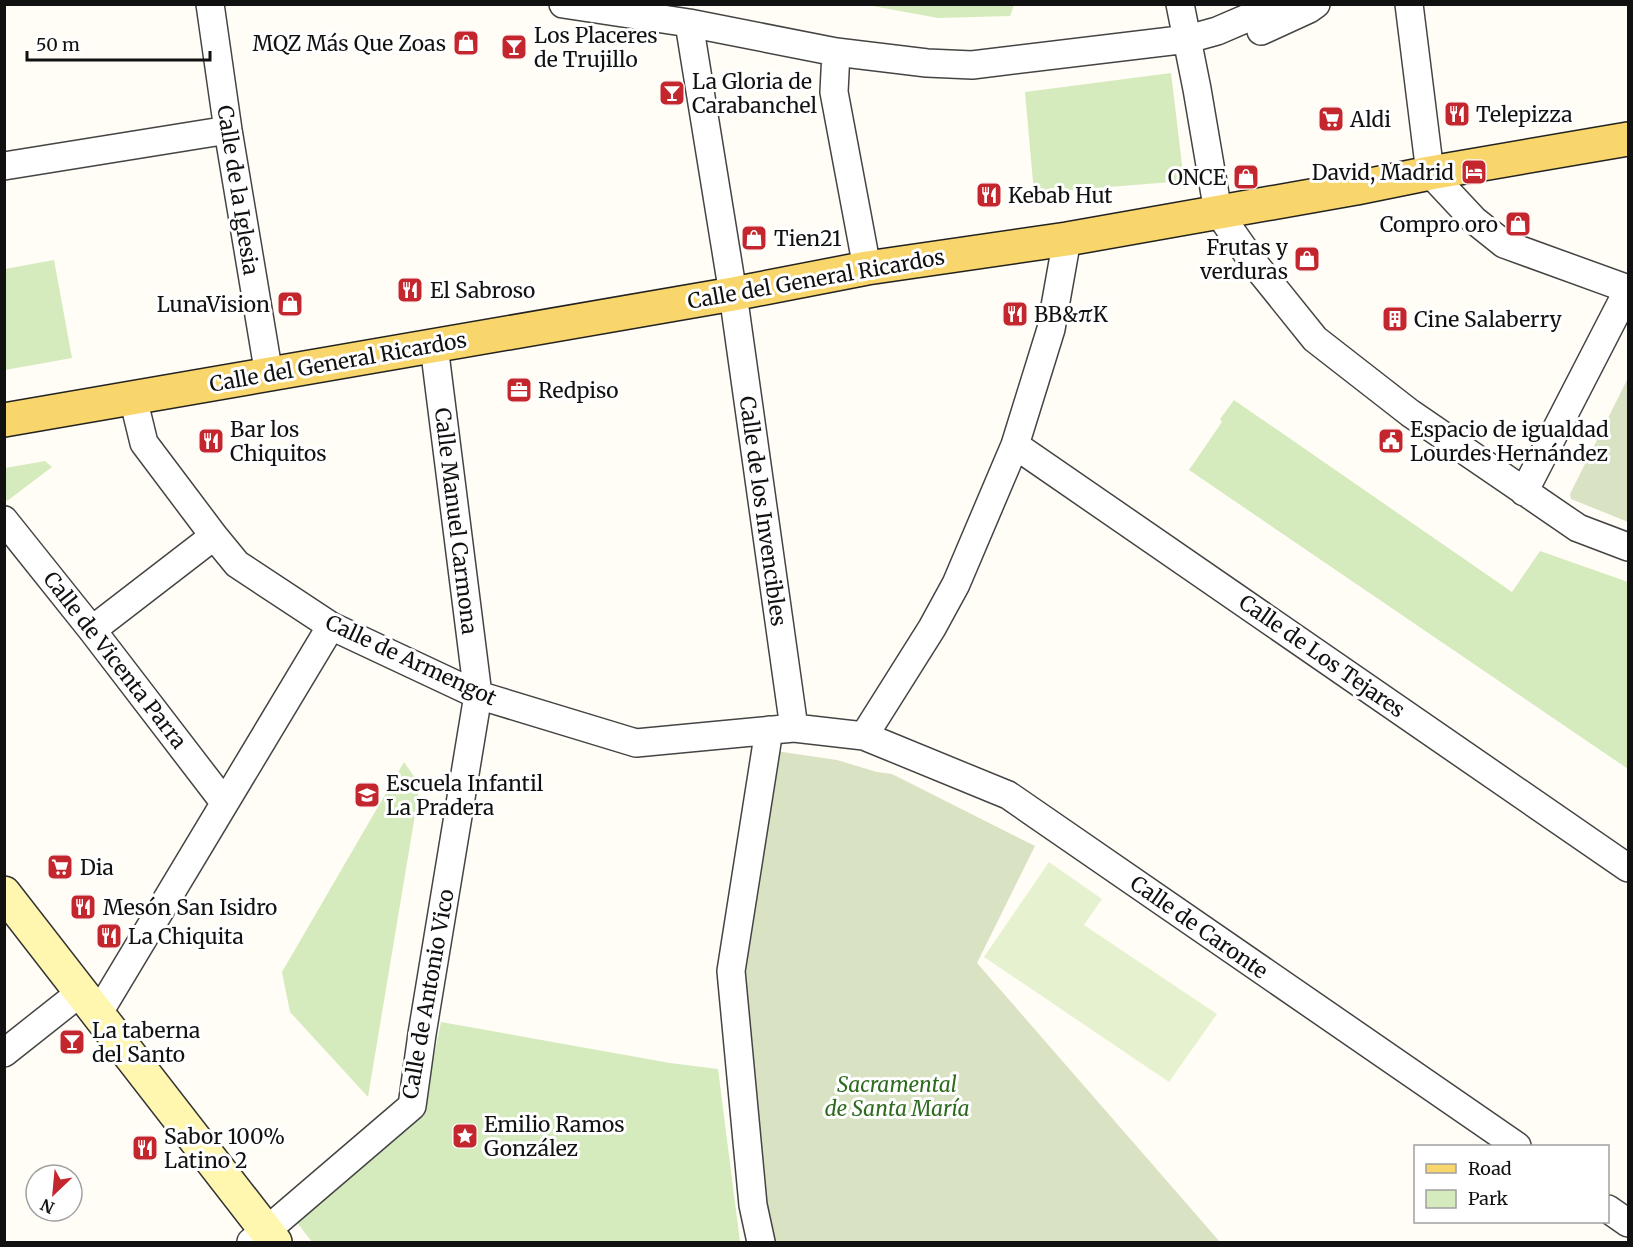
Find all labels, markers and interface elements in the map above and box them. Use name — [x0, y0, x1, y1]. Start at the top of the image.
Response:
place label: Los Placeres de Trujillo — [534, 22, 658, 73]
scale bar — [27, 24, 210, 62]
shop icon: MQZ Más Que Zoas — [451, 28, 481, 58]
place label: MQZ Más Que Zoas — [252, 30, 446, 57]
bar icon: Los Placeres de Trujillo — [499, 32, 529, 62]
text: 50 m — [36, 33, 80, 56]
place label: La Gloria de Carabanchel — [692, 68, 818, 119]
bar icon: La Gloria de Carabanchel — [657, 78, 687, 108]
restaurant icon: Telepizza — [1442, 99, 1472, 129]
place label: Telepizza — [1476, 101, 1573, 128]
street label: Calle de la Iglesia — [211, 103, 265, 277]
supermarket icon: Aldi — [1316, 104, 1346, 134]
place label: Aldi — [1349, 106, 1391, 133]
hotel icon: David, Madrid — [1459, 157, 1489, 187]
place label: David, Madrid — [1312, 159, 1454, 186]
shop icon: ONCE — [1231, 162, 1261, 192]
place label: ONCE — [1168, 164, 1227, 191]
restaurant icon: Kebab Hut — [974, 180, 1004, 210]
place label: Kebab Hut — [1008, 182, 1113, 209]
shop icon: Compro oro — [1503, 209, 1533, 239]
place label: Compro oro — [1380, 211, 1498, 238]
shop icon: Tien21 — [739, 223, 769, 253]
place label: Tien21 — [774, 225, 841, 252]
place label: Frutas y verduras — [1199, 234, 1289, 285]
street label: Calle del General Ricardos — [685, 243, 947, 315]
shop icon: Frutas y verduras — [1292, 244, 1322, 274]
restaurant icon: El Sabroso — [395, 275, 425, 305]
place label: El Sabroso — [430, 277, 535, 304]
shop icon: LunaVision — [275, 289, 305, 319]
place label: LunaVision — [157, 291, 270, 318]
restaurant icon: BB&πK — [1000, 299, 1030, 329]
place label: BB&πK — [1034, 301, 1109, 328]
building icon: Cine Salaberry — [1380, 304, 1410, 334]
place label: Cine Salaberry — [1414, 306, 1562, 333]
street label: Calle del General Ricardos — [207, 326, 469, 398]
office icon: Redpiso — [504, 375, 534, 405]
place label: Redpiso — [538, 377, 619, 404]
street label: Calle de los Invencibles — [733, 394, 793, 628]
street label: Calle Manuel Carmona — [429, 406, 483, 636]
place label: Bar los Chiquitos — [230, 416, 327, 467]
place label: Espacio de igualdad Lourdes Hernández — [1410, 416, 1609, 467]
restaurant icon: Bar los Chiquitos — [196, 426, 226, 456]
public building icon: Espacio de igualdad Lourdes Hernández — [1376, 426, 1406, 456]
street label: Calle de Vicenta Parra — [37, 566, 193, 754]
street label: Calle de Los Tejares — [1234, 589, 1410, 723]
street label: Calle de Armengot — [321, 609, 501, 711]
place label: Escuela Infantil La Pradera — [386, 770, 544, 821]
school or university icon: Escuela Infantil La Pradera — [352, 780, 382, 810]
supermarket icon: Dia — [45, 852, 75, 882]
place label: Dia — [80, 854, 114, 881]
street label: Calle de Caronte — [1125, 870, 1273, 984]
street label: Calle de Antonio Vico — [396, 887, 460, 1101]
restaurant icon: Mesón San Isidro — [68, 892, 98, 922]
place label: Mesón San Isidro — [103, 894, 277, 921]
restaurant icon: La Chiquita — [94, 921, 124, 951]
place label: La Chiquita — [128, 923, 244, 950]
place label: La taberna del Santo — [92, 1017, 200, 1068]
bar icon: La taberna del Santo — [57, 1027, 87, 1057]
park label: Sacramental de Santa María — [824, 1071, 970, 1122]
place label: Emilio Ramos González — [484, 1111, 625, 1162]
place icon: Emilio Ramos González — [450, 1121, 480, 1151]
place label: Sabor 100% Latino 2 — [164, 1123, 285, 1174]
restaurant icon: Sabor 100% Latino 2 — [130, 1133, 160, 1163]
legend — [1414, 1145, 1609, 1223]
text: Road — [1468, 1157, 1512, 1180]
north arrow — [24, 1163, 84, 1223]
text: Park — [1468, 1187, 1509, 1210]
text: N — [37, 1195, 57, 1218]

